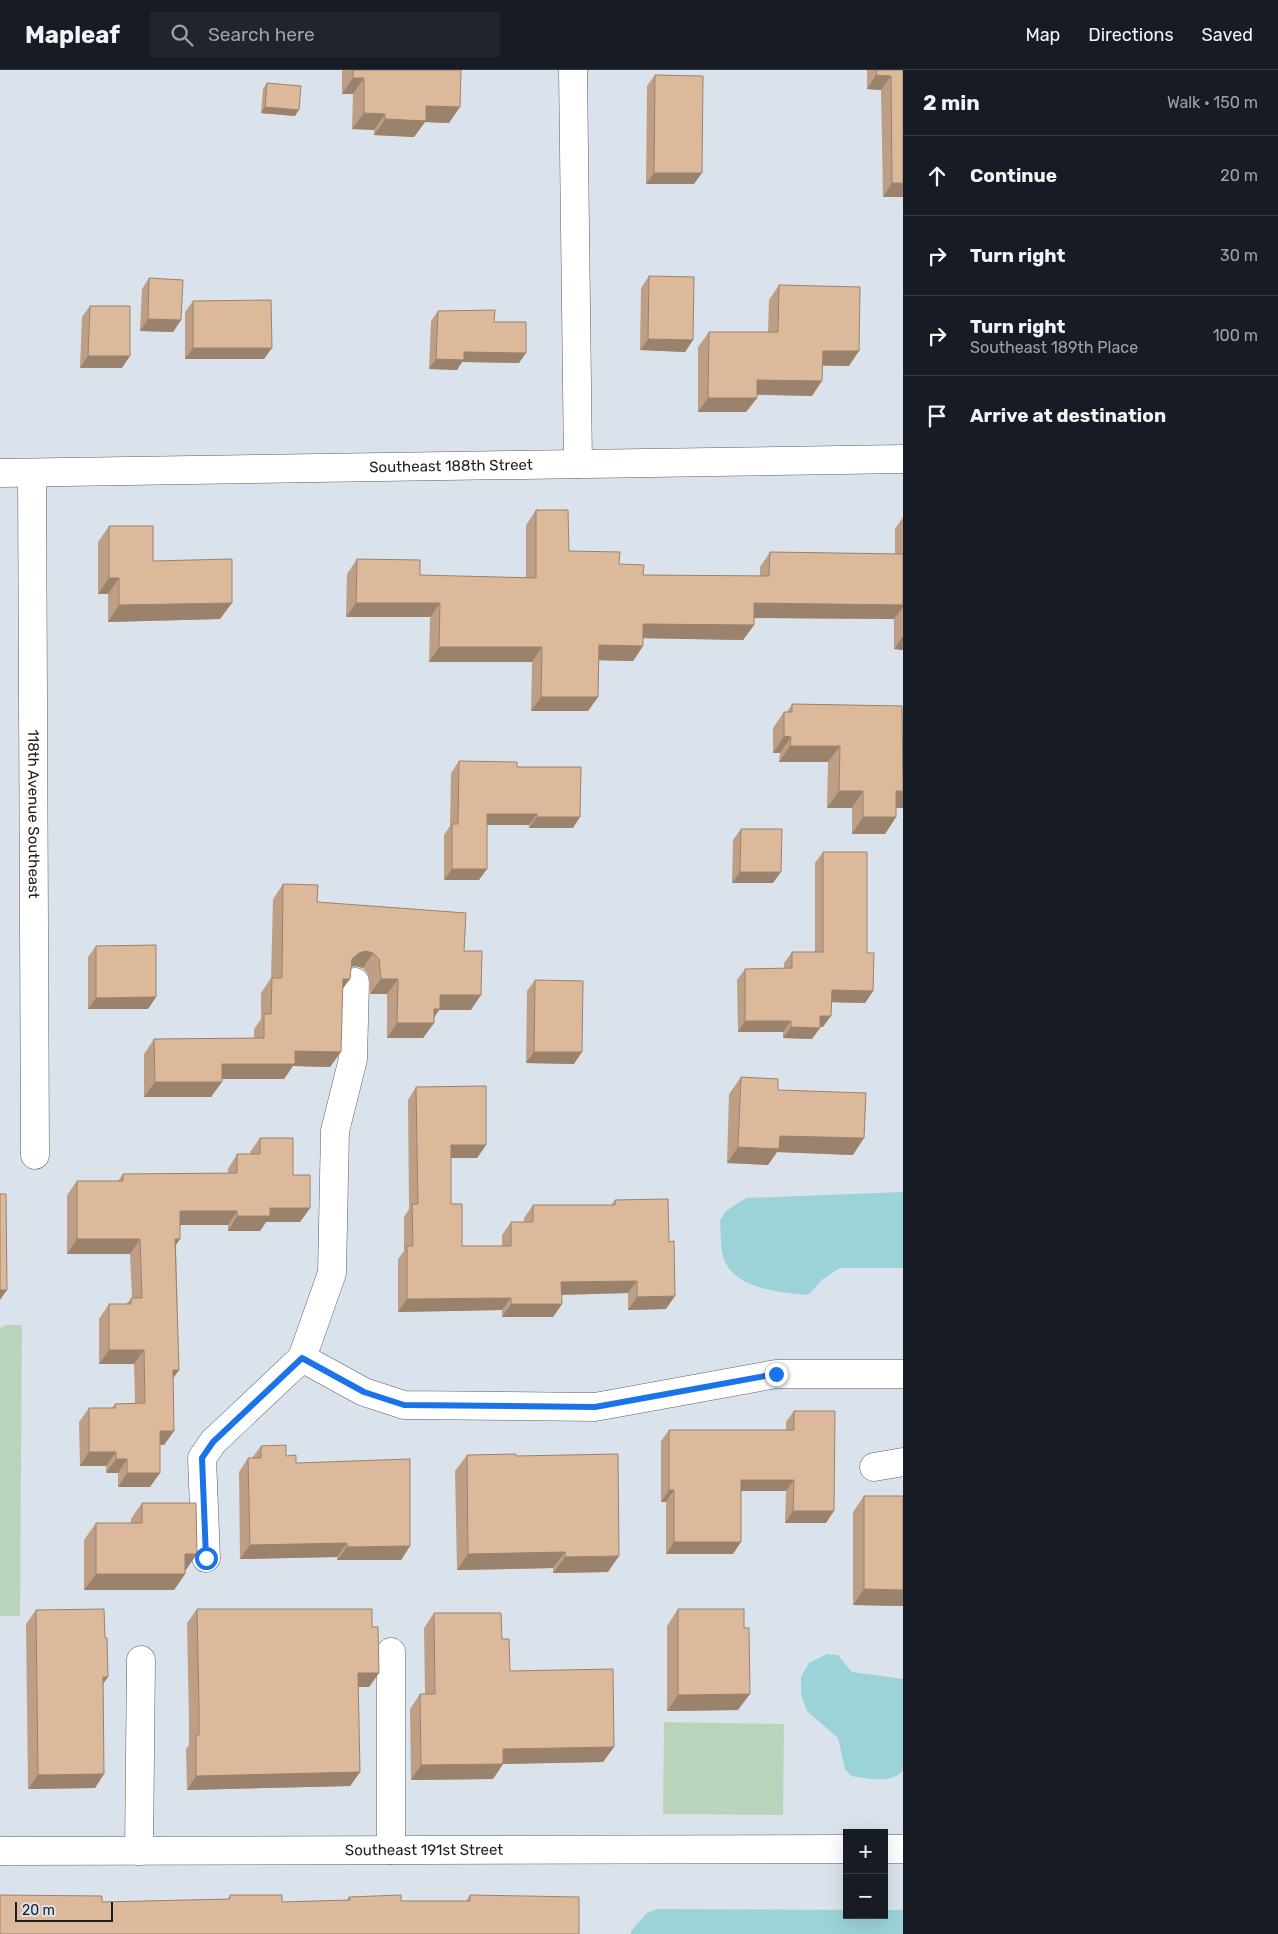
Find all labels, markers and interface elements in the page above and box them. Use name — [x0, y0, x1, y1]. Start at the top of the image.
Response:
search box — [150, 12, 500, 57]
text: Mapleaf — [25, 21, 120, 49]
icon: search — [168, 21, 196, 49]
text: Search here — [208, 23, 315, 46]
text: Map — [1025, 24, 1060, 46]
text: Directions — [1088, 24, 1174, 46]
text: Saved — [1202, 24, 1253, 46]
text: 2 min — [923, 90, 980, 115]
text: Walk · 150 m — [1167, 93, 1258, 112]
icon: ahead — [923, 162, 951, 190]
text: Continue — [970, 164, 1057, 187]
text: 20 m — [1220, 166, 1258, 185]
icon: right — [923, 242, 951, 270]
text: Turn right — [970, 244, 1065, 267]
text: 30 m — [1220, 246, 1258, 265]
text: Turn right — [970, 315, 1065, 338]
icon: right — [923, 322, 951, 350]
text: 100 m — [1213, 326, 1258, 345]
text: Southeast 189th Place — [970, 338, 1138, 357]
icon: arrive — [923, 402, 951, 430]
text: Arrive at destination — [970, 404, 1166, 427]
street label: Southeast 188th Street — [369, 456, 533, 476]
street label: 118th Avenue Southeast — [24, 729, 43, 899]
route end — [765, 1363, 788, 1386]
route start — [195, 1547, 218, 1570]
map controls — [843, 1829, 888, 1919]
button: + — [843, 1829, 888, 1874]
street label: Southeast 191st Street — [345, 1841, 503, 1859]
button: − — [843, 1874, 888, 1919]
scale bar — [15, 1899, 112, 1922]
text: 20 m — [22, 1902, 55, 1919]

